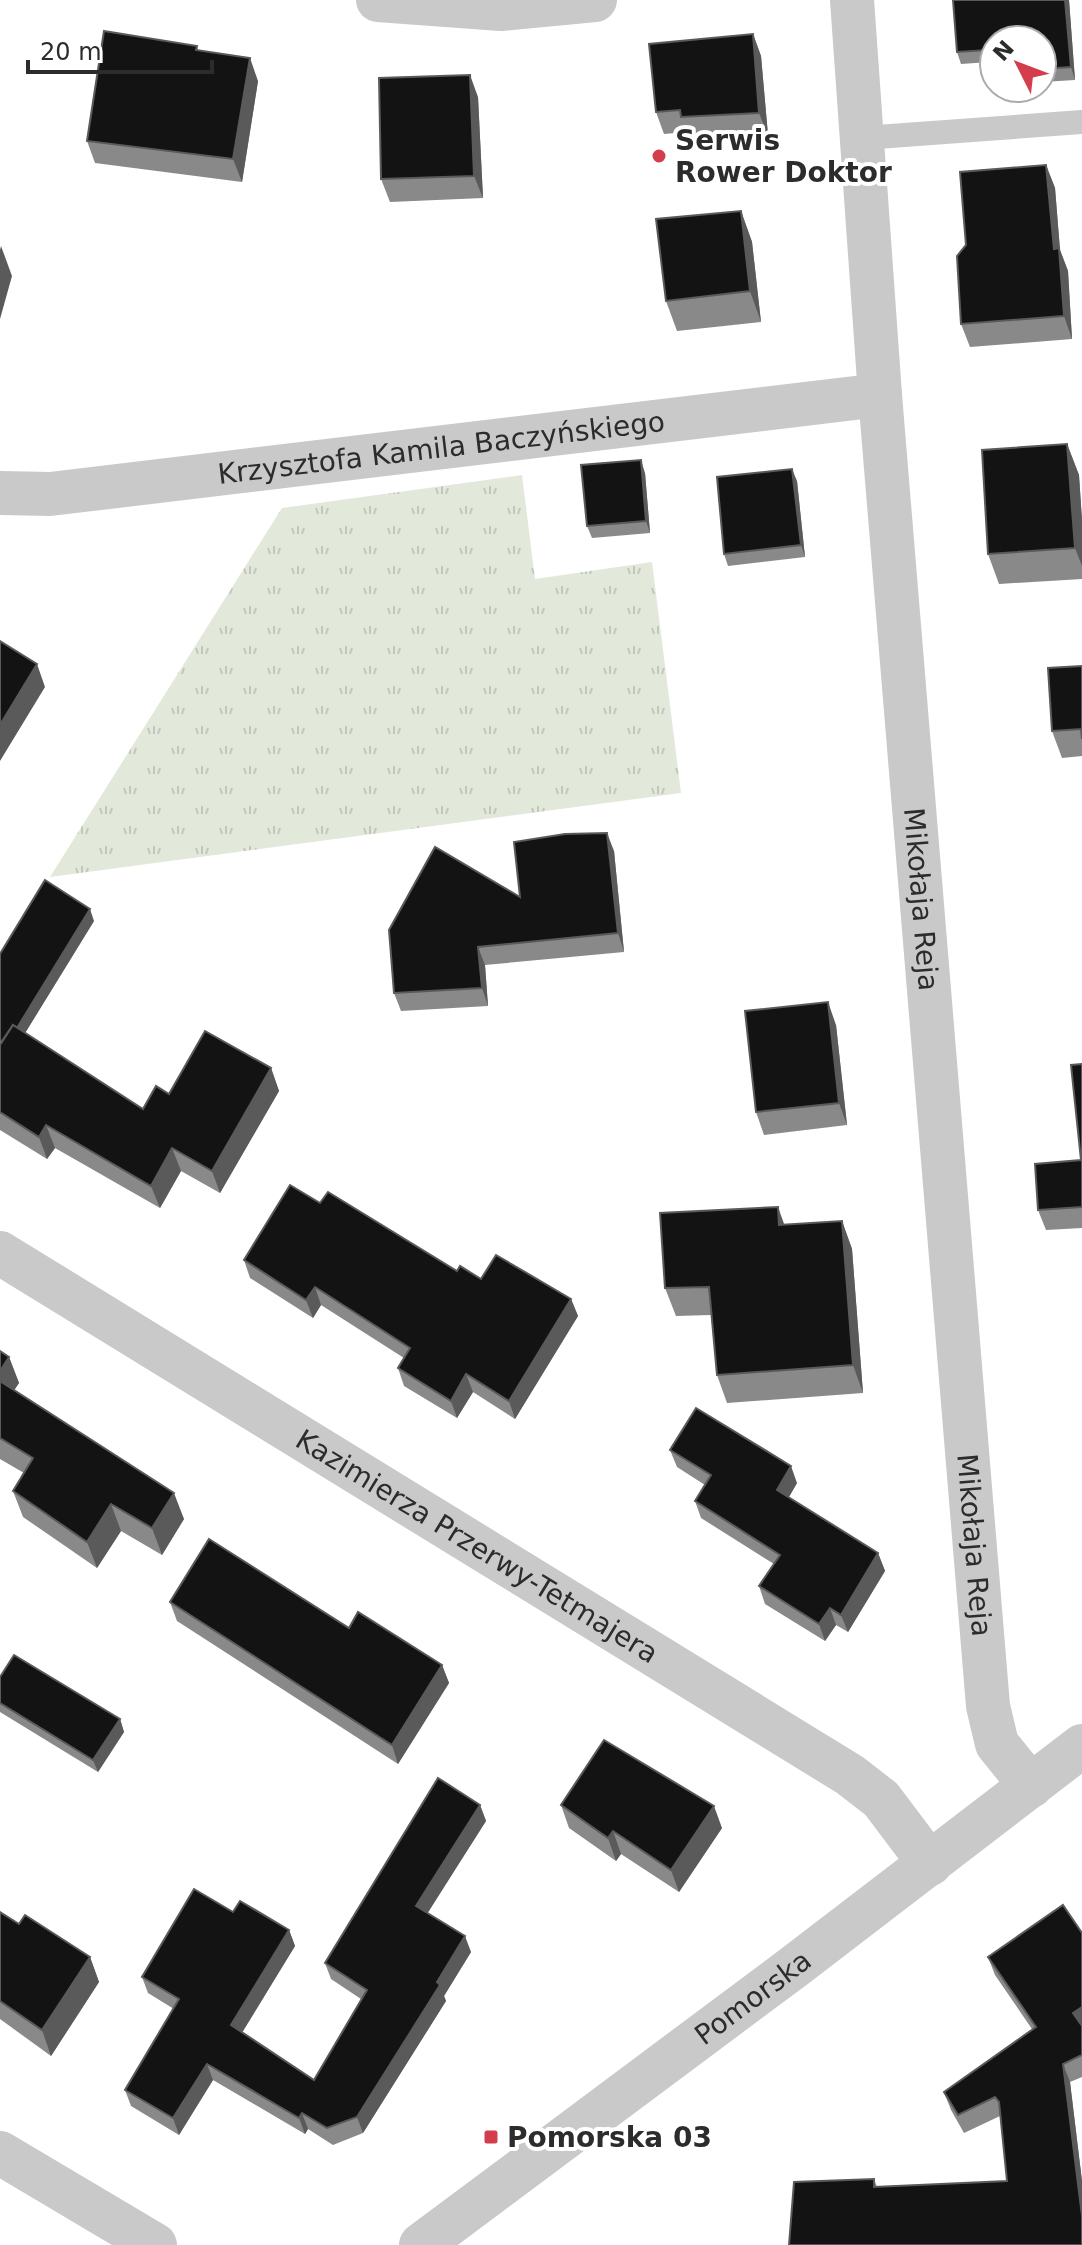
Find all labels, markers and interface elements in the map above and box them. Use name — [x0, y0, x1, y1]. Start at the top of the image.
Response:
scale bar — [28, 24, 212, 74]
north arrow — [978, 24, 1058, 104]
text: N — [988, 36, 1019, 66]
text: 20 m — [40, 38, 102, 66]
place label: Serwis Rower Doktor — [675, 124, 892, 189]
marker: Serwis Rower Doktor — [650, 147, 668, 165]
street label: Krzysztofa Kamila Baczyńskiego — [216, 405, 667, 491]
street label: Mikołaja Reja — [897, 806, 945, 992]
street label: Kazimierza Przerwy-Tetmajera — [290, 1423, 664, 1670]
street label: Mikołaja Reja — [950, 1452, 998, 1638]
street label: Pomorska — [689, 1944, 818, 2052]
place label: Pomorska 03 — [507, 2121, 712, 2154]
marker: Pomorska 03 — [482, 2128, 500, 2146]

